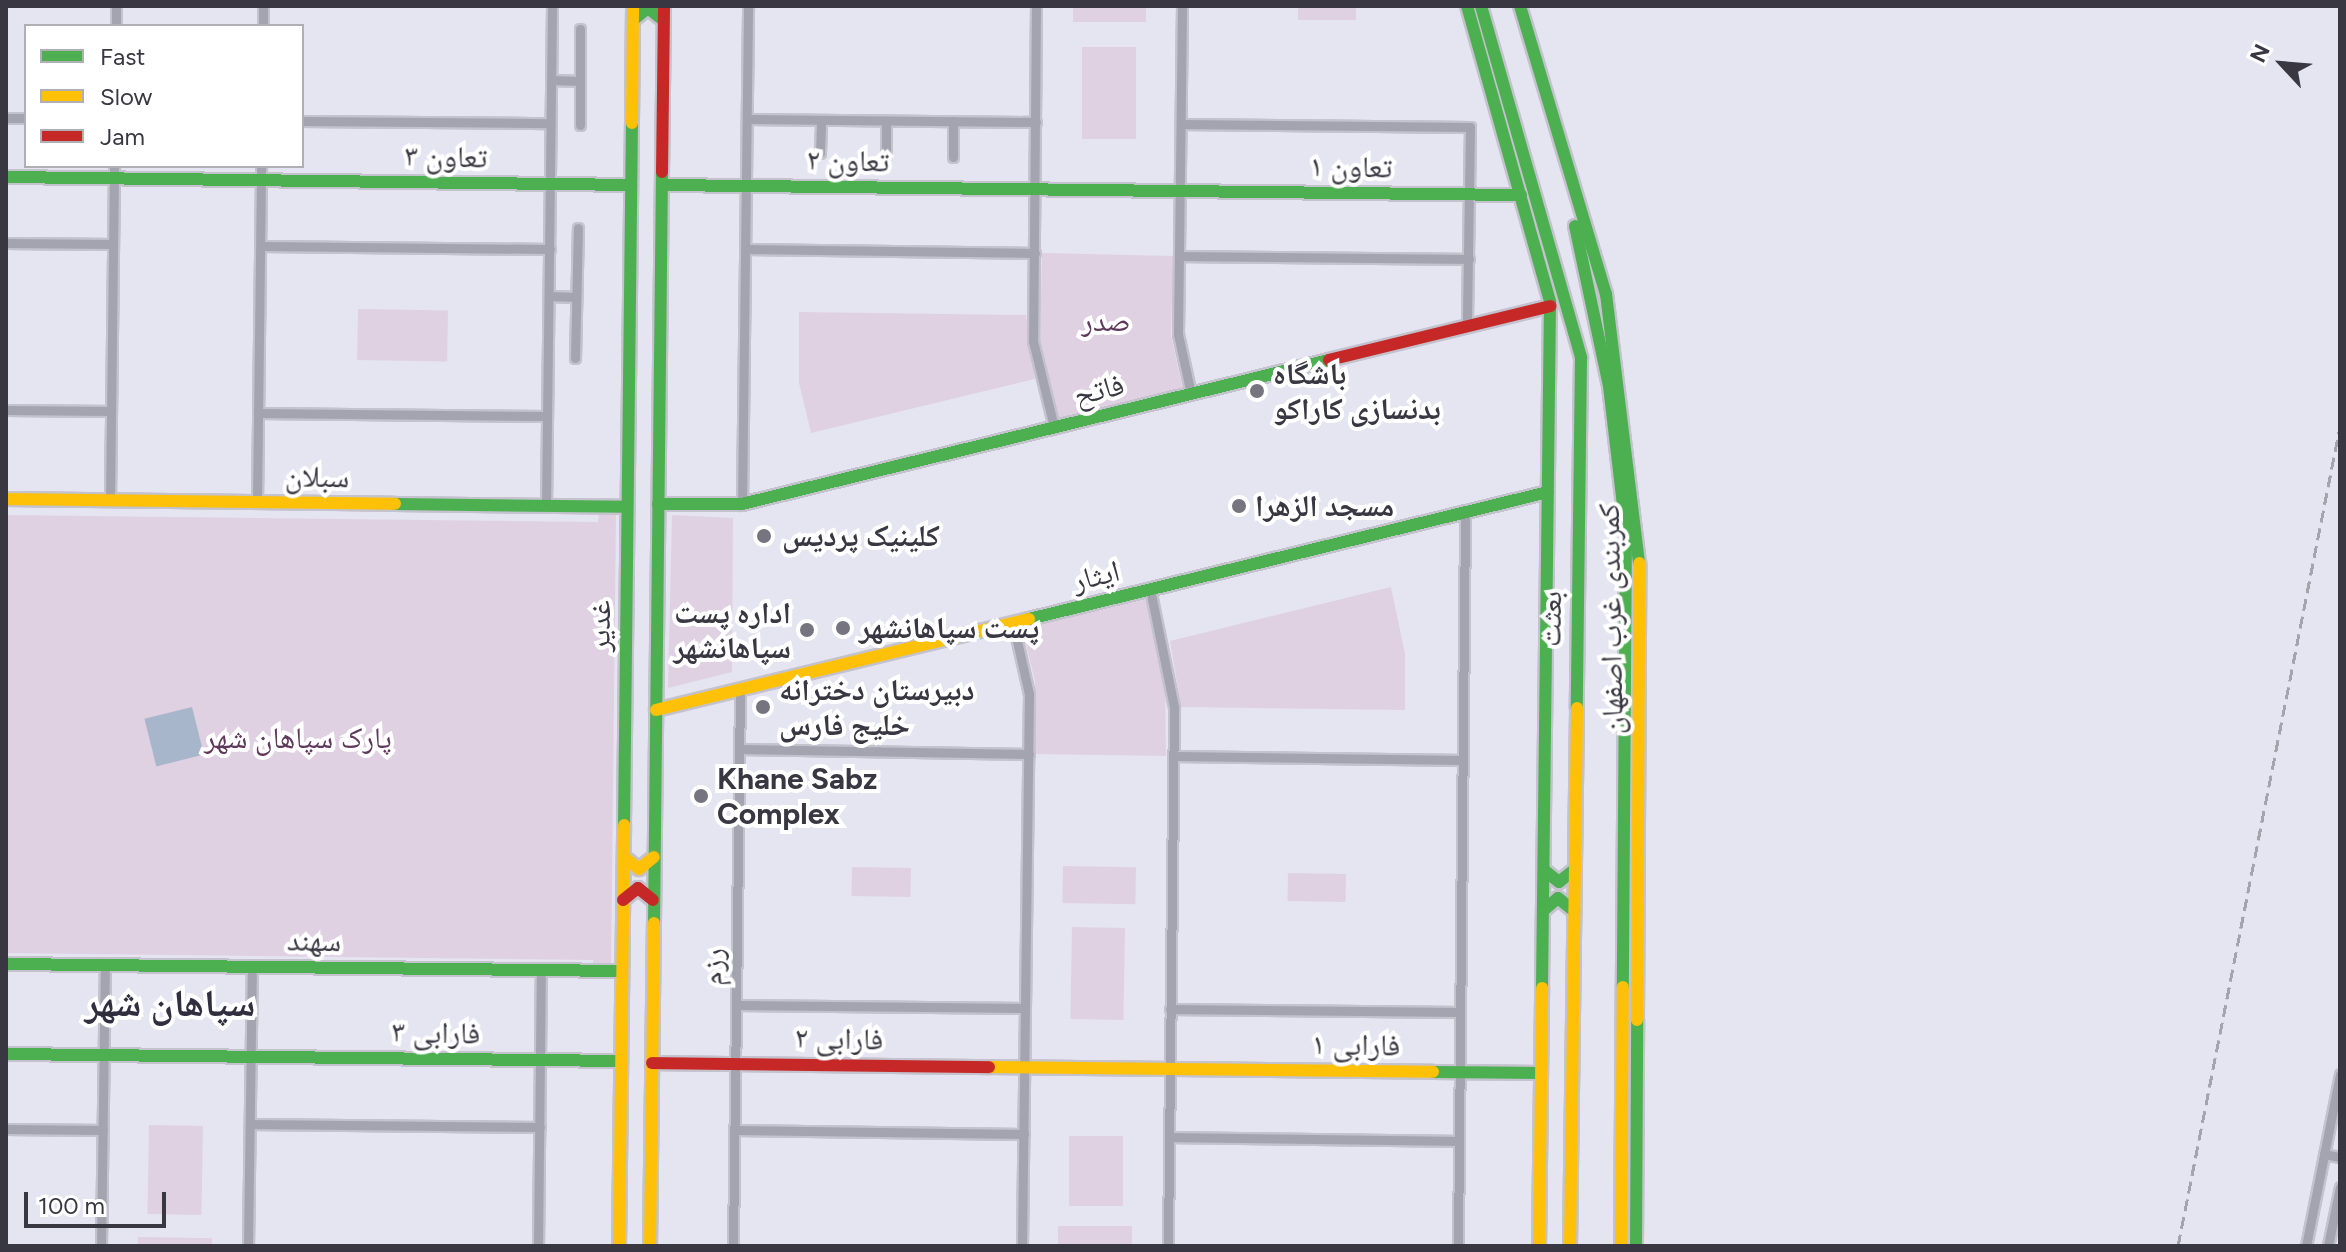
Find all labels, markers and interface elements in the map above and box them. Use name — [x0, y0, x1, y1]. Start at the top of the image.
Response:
legend — [24, 24, 304, 168]
north arrow — [2242, 24, 2322, 104]
text: N — [2244, 40, 2276, 67]
text: Fast — [100, 42, 145, 71]
text: Slow — [100, 82, 152, 111]
text: Jam — [100, 122, 145, 151]
street label: تعاون ۳ — [404, 138, 488, 176]
street label: تعاون ۲ — [806, 142, 890, 180]
street label: تعاون ۱ — [1309, 148, 1393, 186]
park label: صدر — [1081, 303, 1131, 339]
place label: باشگاه بدنسازی کاراکو — [1273, 356, 1441, 426]
street label: فاتح — [1070, 366, 1128, 414]
marker: باشگاه بدنسازی کاراکو — [1248, 382, 1266, 400]
street label: سبلان — [285, 458, 349, 496]
place label: مسجد الزهرا — [1255, 488, 1394, 524]
marker: مسجد الزهرا — [1230, 497, 1248, 515]
street label: کمربندی غرب اصفهان — [1591, 503, 1631, 735]
place label: کلینیک پردیس — [782, 518, 940, 554]
marker: کلینیک پردیس — [753, 525, 775, 547]
street label: ایثار — [1069, 553, 1123, 599]
street label: بعثت — [1533, 591, 1569, 647]
place label: اداره پست سپاهانشهر — [674, 595, 791, 666]
street label: غدیر — [582, 600, 618, 652]
place label: پست سپاهانشهر — [859, 610, 1039, 646]
marker: پست سپاهانشهر — [834, 619, 852, 637]
marker: اداره پست سپاهانشهر — [798, 621, 816, 639]
place label: دبیرستان دخترانه خلیج فارس — [779, 672, 975, 742]
marker: دبیرستان دخترانه خلیج فارس — [754, 698, 772, 716]
park label: پارک سپاهان شهر — [204, 720, 392, 756]
place label: Khane Sabz Complex — [717, 761, 877, 832]
marker: Khane Sabz Complex — [692, 787, 710, 805]
street label: سهند — [287, 923, 341, 959]
street label: رزم — [695, 948, 731, 986]
district label: سپاهان شهر — [85, 981, 255, 1027]
street label: فارابی ۳ — [391, 1014, 481, 1052]
street label: فارابی ۲ — [794, 1020, 884, 1058]
street label: فارابی ۱ — [1311, 1026, 1401, 1064]
scale bar — [28, 1176, 170, 1226]
text: 100 m — [38, 1191, 105, 1220]

